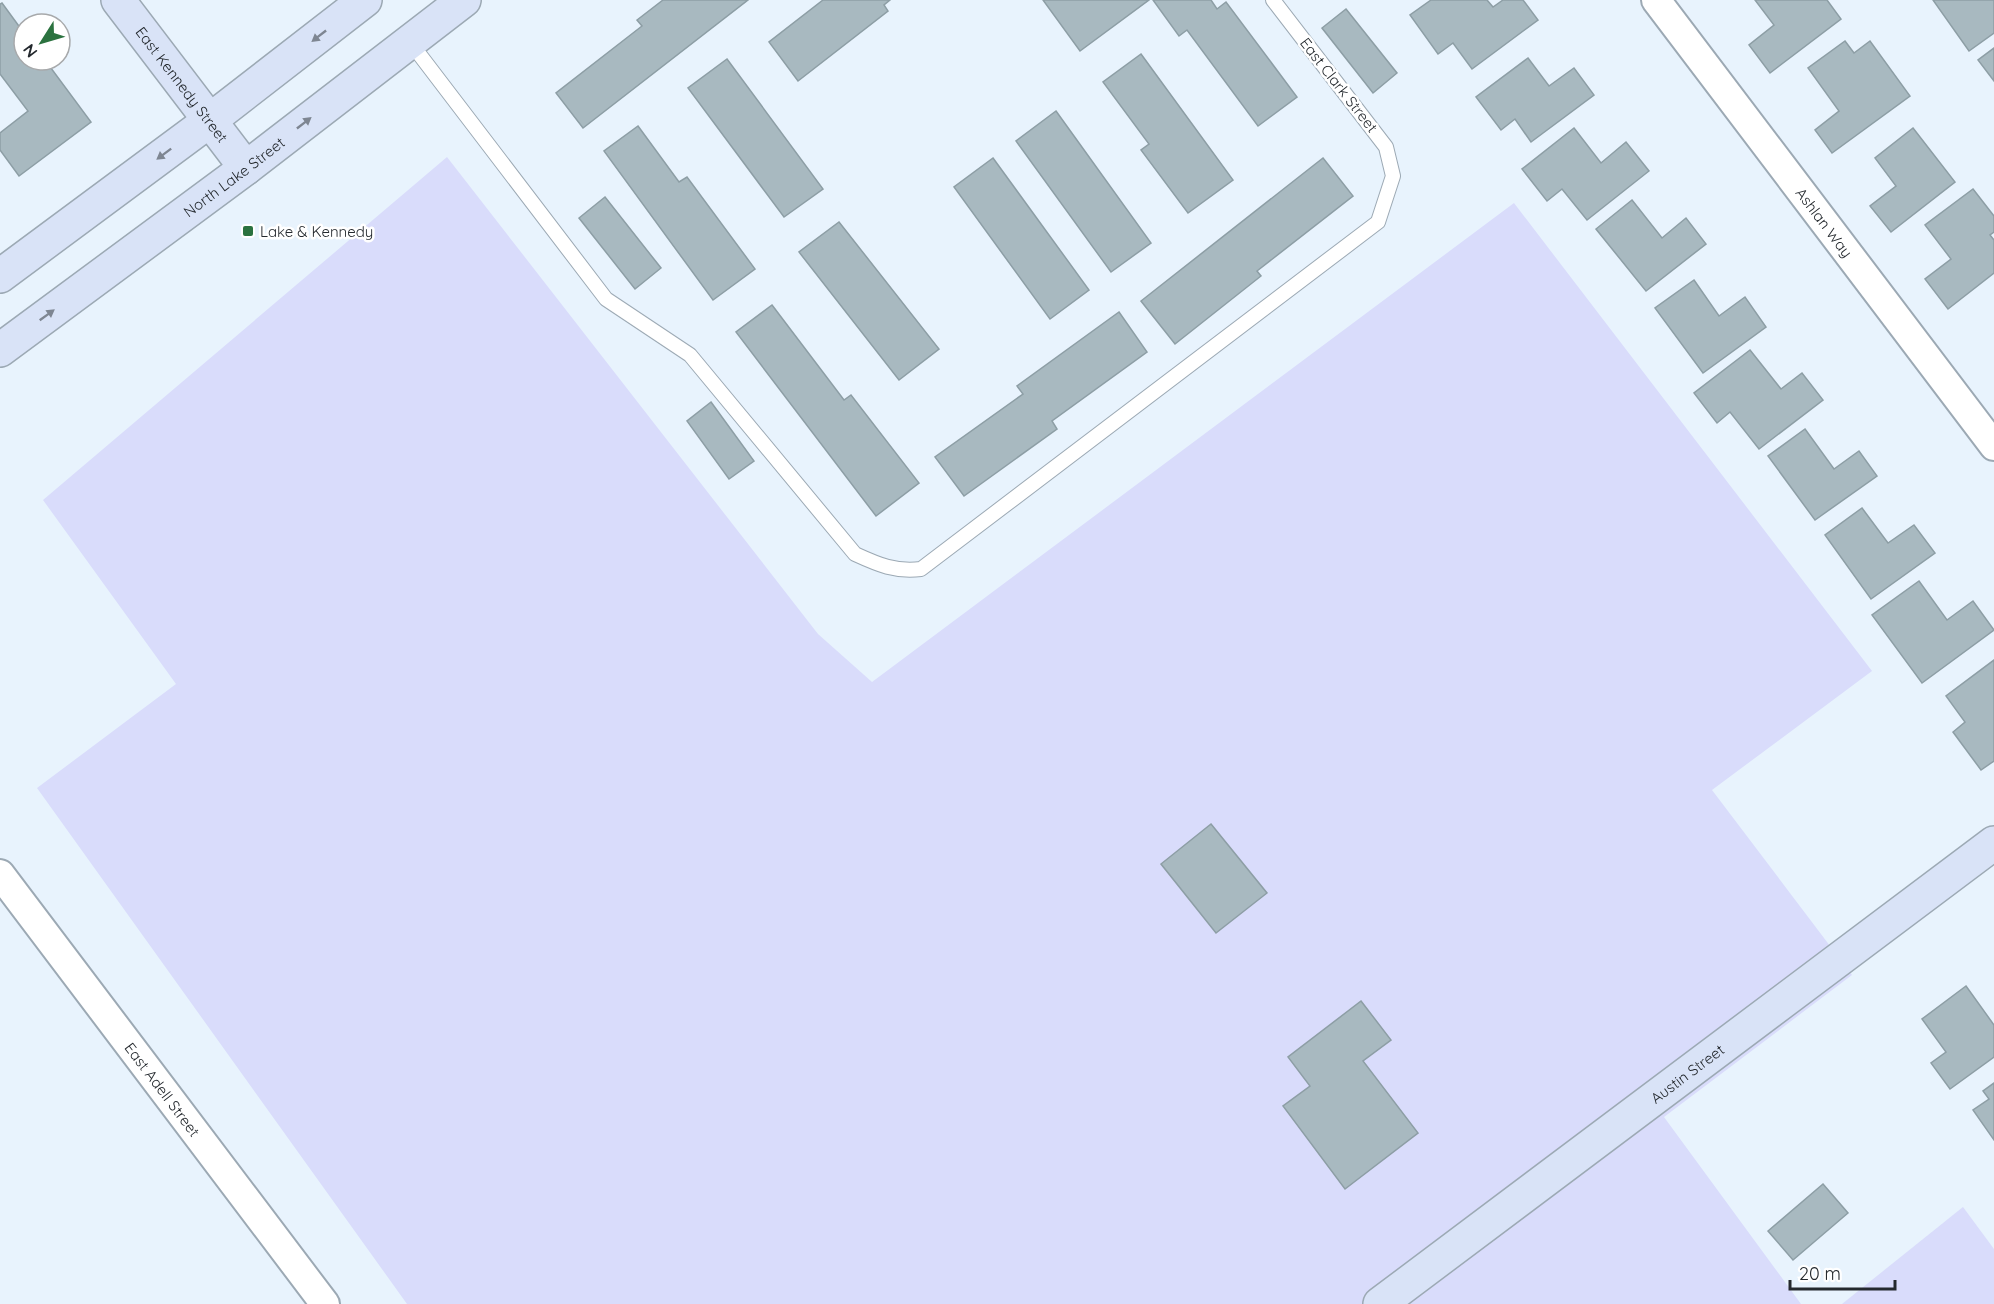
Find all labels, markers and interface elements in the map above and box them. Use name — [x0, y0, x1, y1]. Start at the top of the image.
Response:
north arrow — [12, 12, 72, 72]
street label: East Kennedy Street — [132, 23, 232, 146]
one-way arrow — [311, 29, 327, 42]
street label: East Clark Street — [1296, 34, 1382, 136]
text: N — [18, 40, 42, 62]
one-way arrow — [296, 117, 312, 129]
street label: North Lake Street — [179, 132, 288, 221]
one-way arrow — [157, 148, 173, 160]
street label: Ashlan Way — [1792, 184, 1857, 261]
place label: Lake & Kennedy — [260, 222, 373, 241]
marker: Lake & Kennedy — [241, 224, 255, 238]
one-way arrow — [39, 309, 55, 321]
street label: East Adell Street — [121, 1039, 205, 1140]
street label: Austin Street — [1646, 1040, 1728, 1107]
scale bar — [1790, 1253, 1895, 1291]
text: 20 m — [1799, 1262, 1841, 1285]

